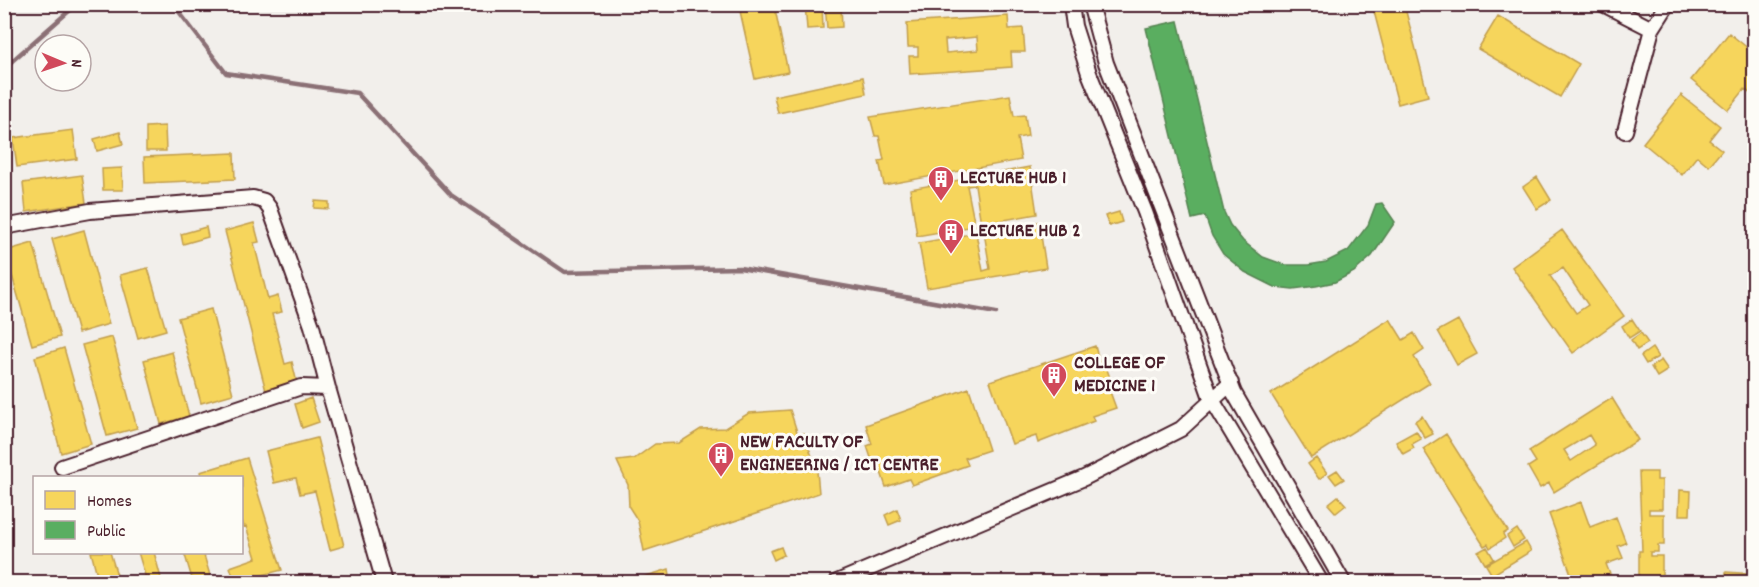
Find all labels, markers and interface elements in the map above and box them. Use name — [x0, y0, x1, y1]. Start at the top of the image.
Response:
north arrow — [33, 33, 93, 93]
text: N — [64, 59, 87, 68]
building icon: LECTURE HUB 1 — [926, 164, 956, 202]
place label: LECTURE HUB 1 — [960, 165, 1067, 193]
building icon: LECTURE HUB 2 — [936, 217, 966, 255]
place label: LECTURE HUB 2 — [970, 218, 1081, 246]
place label: COLLEGE OF MEDICINE 1 — [1074, 350, 1166, 401]
building icon: COLLEGE OF MEDICINE 1 — [1039, 360, 1069, 398]
place label: NEW FACULTY OF ENGINEERING / ICT CENTRE — [740, 429, 939, 480]
building icon: NEW FACULTY OF ENGINEERING / ICT CENTRE — [706, 440, 736, 478]
legend — [33, 476, 243, 554]
text: Homes — [87, 490, 132, 515]
text: Public — [87, 520, 126, 545]

